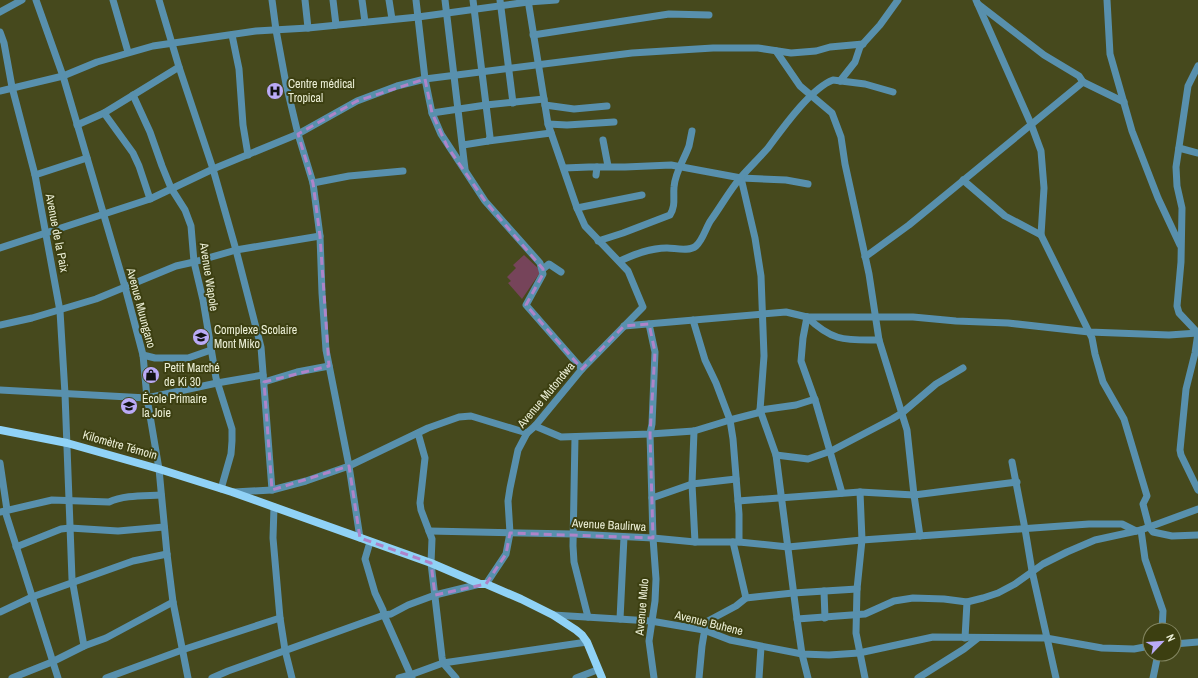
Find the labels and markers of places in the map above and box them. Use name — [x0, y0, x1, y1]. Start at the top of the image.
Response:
place label: Centre médical Tropical — [288, 76, 355, 106]
hospital icon: Centre médical Tropical — [265, 81, 285, 101]
place label: Complexe Scolaire Mont Miko — [214, 322, 297, 352]
school or university icon: Complexe Scolaire Mont Miko — [191, 327, 211, 347]
place label: Petit Marché de Ki 30 — [164, 360, 220, 390]
shop icon: Petit Marché de Ki 30 — [141, 365, 161, 385]
place label: École Primaire la Joie — [142, 391, 207, 421]
school or university icon: École Primaire la Joie — [119, 396, 139, 416]

